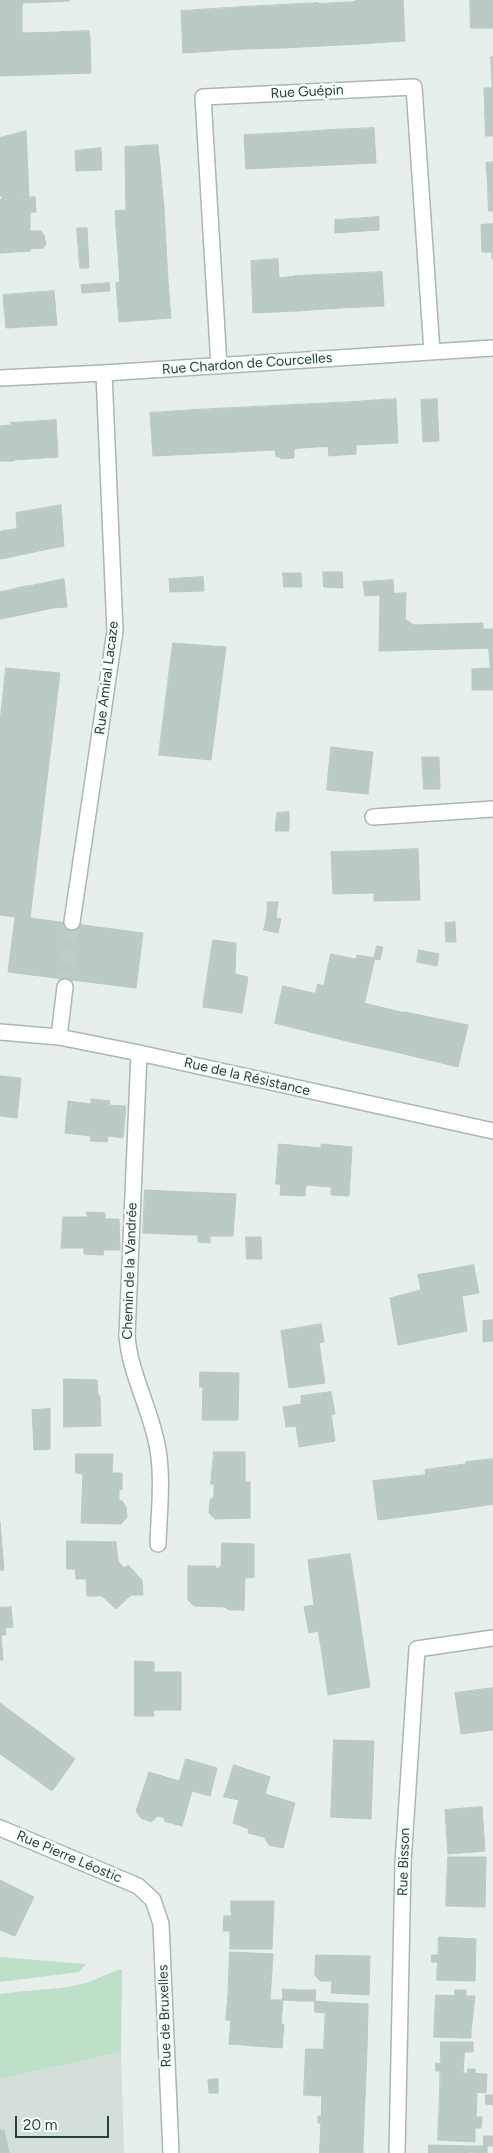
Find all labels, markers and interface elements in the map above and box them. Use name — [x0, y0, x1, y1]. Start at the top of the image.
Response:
street label: Rue Guépin — [270, 82, 344, 102]
street label: Rue Chardon de Courcelles — [161, 350, 333, 378]
street label: Rue Amiral Lacaze — [92, 620, 122, 736]
street label: Rue de la Résistance — [182, 1054, 312, 1100]
street label: Chemin de la Vandrée — [119, 1202, 141, 1340]
street label: Rue Pierre Léostic — [14, 1827, 124, 1887]
street label: Rue Bisson — [394, 1828, 414, 1896]
street label: Rue de Bruxelles — [155, 1964, 175, 2068]
scale bar — [18, 2106, 111, 2138]
text: 20 m — [23, 2116, 57, 2134]

